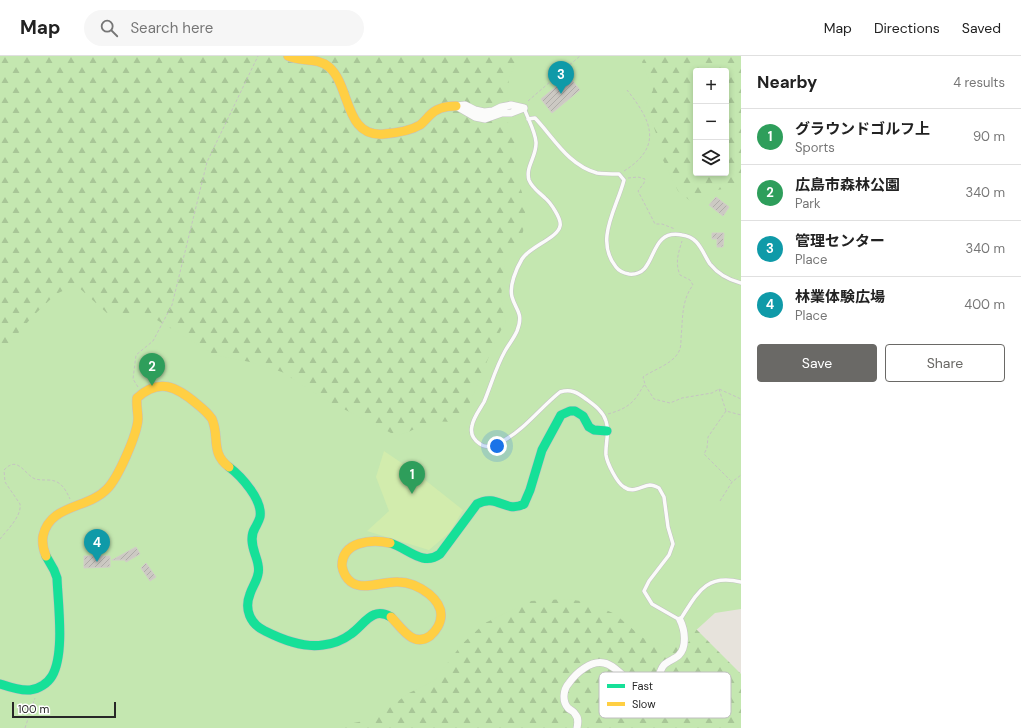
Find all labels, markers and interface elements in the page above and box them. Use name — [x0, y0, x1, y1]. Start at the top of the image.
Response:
search box — [84, 10, 364, 46]
text: Map — [20, 15, 60, 40]
icon: search — [98, 17, 120, 39]
text: Search here — [130, 18, 213, 38]
text: Map — [824, 19, 852, 37]
text: Directions — [874, 19, 940, 37]
text: Saved — [962, 19, 1001, 37]
pin: 3 — [548, 61, 574, 94]
map controls — [693, 68, 729, 176]
button: + — [693, 68, 729, 104]
text: Nearby — [757, 71, 817, 93]
text: 4 results — [953, 74, 1005, 91]
button: − — [693, 104, 729, 140]
text: グラウンドゴルフ上 — [795, 119, 930, 139]
text: 1 — [768, 128, 772, 145]
text: 90 m — [973, 128, 1005, 145]
text: Sports — [795, 139, 835, 156]
button: layers — [693, 140, 729, 176]
text: 広島市森林公園 — [795, 175, 900, 195]
text: 2 — [766, 184, 774, 201]
text: 340 m — [965, 184, 1005, 201]
text: Park — [795, 195, 821, 212]
text: 管理センター — [795, 231, 885, 251]
text: 3 — [766, 240, 774, 257]
text: 340 m — [965, 240, 1005, 257]
text: Place — [795, 251, 827, 268]
text: 林業体験広場 — [795, 287, 885, 307]
text: 4 — [766, 296, 774, 313]
text: 400 m — [964, 296, 1005, 313]
text: Place — [795, 307, 827, 324]
button: Save — [757, 344, 877, 382]
button: Share — [885, 344, 1005, 382]
pin: 2 — [139, 353, 165, 386]
your location — [487, 436, 507, 456]
pin: 1 — [399, 461, 425, 494]
pin: 4 — [84, 529, 110, 562]
legend — [599, 672, 731, 718]
text: Fast — [632, 679, 653, 693]
text: Slow — [632, 697, 656, 711]
scale bar — [12, 700, 116, 719]
text: 100 m — [18, 702, 49, 716]

